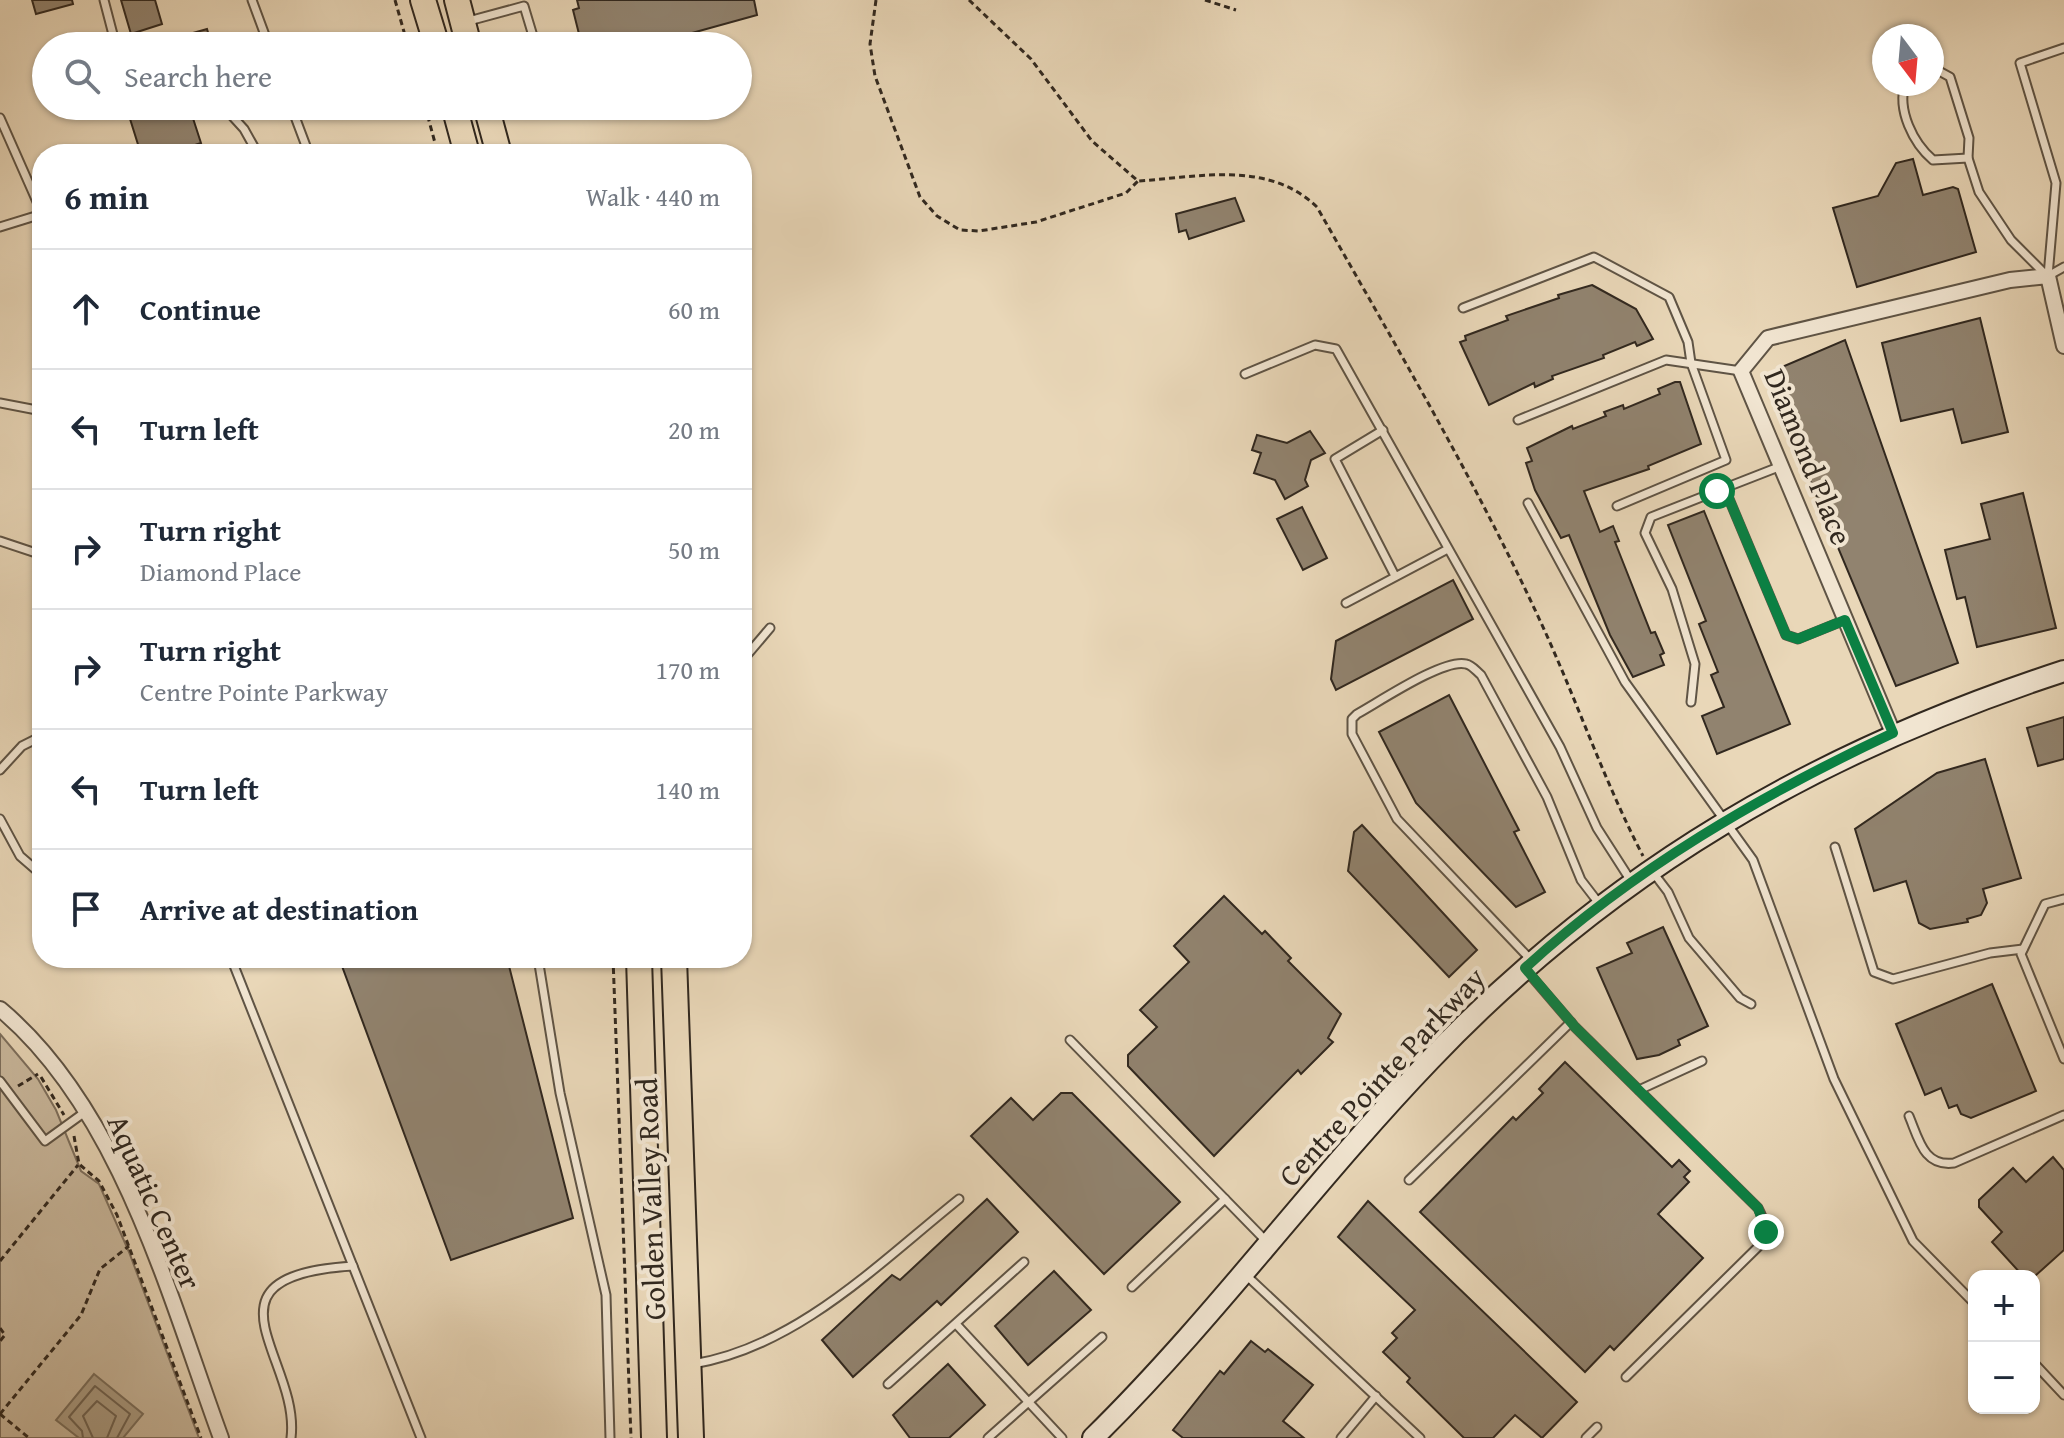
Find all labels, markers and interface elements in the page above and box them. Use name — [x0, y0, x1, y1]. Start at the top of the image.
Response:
north arrow — [1872, 24, 1944, 96]
search box — [32, 32, 752, 120]
icon: search — [60, 54, 104, 98]
text: Search here — [124, 54, 272, 98]
text: 6 min — [64, 172, 149, 221]
text: Walk · 440 m — [586, 177, 720, 216]
icon: ahead — [64, 287, 108, 331]
text: Continue — [140, 287, 261, 331]
text: 60 m — [668, 290, 720, 329]
street label: Diamond Place — [1754, 362, 1864, 551]
icon: left — [64, 407, 108, 451]
text: Turn left — [140, 407, 259, 451]
text: 20 m — [668, 410, 720, 449]
route start — [1699, 473, 1735, 509]
text: Turn right — [140, 508, 281, 552]
icon: right — [64, 527, 108, 571]
text: 50 m — [668, 530, 720, 569]
text: Diamond Place — [140, 552, 301, 591]
text: Turn right — [140, 628, 281, 672]
icon: right — [64, 647, 108, 691]
text: 170 m — [655, 650, 720, 689]
text: Centre Pointe Parkway — [140, 672, 388, 711]
icon: left — [64, 767, 108, 811]
text: Turn left — [140, 767, 259, 811]
text: 140 m — [655, 770, 720, 809]
icon: arrive — [64, 887, 108, 931]
text: Arrive at destination — [140, 887, 418, 931]
street label: Centre Pointe Parkway — [1268, 957, 1495, 1196]
street label: Golden Valley Road — [624, 1077, 676, 1321]
street label: Aquatic Center — [97, 1107, 213, 1296]
route end — [1748, 1214, 1784, 1250]
map controls — [1968, 1270, 2040, 1414]
button: + — [1968, 1270, 2040, 1342]
button: − — [1968, 1342, 2040, 1414]

